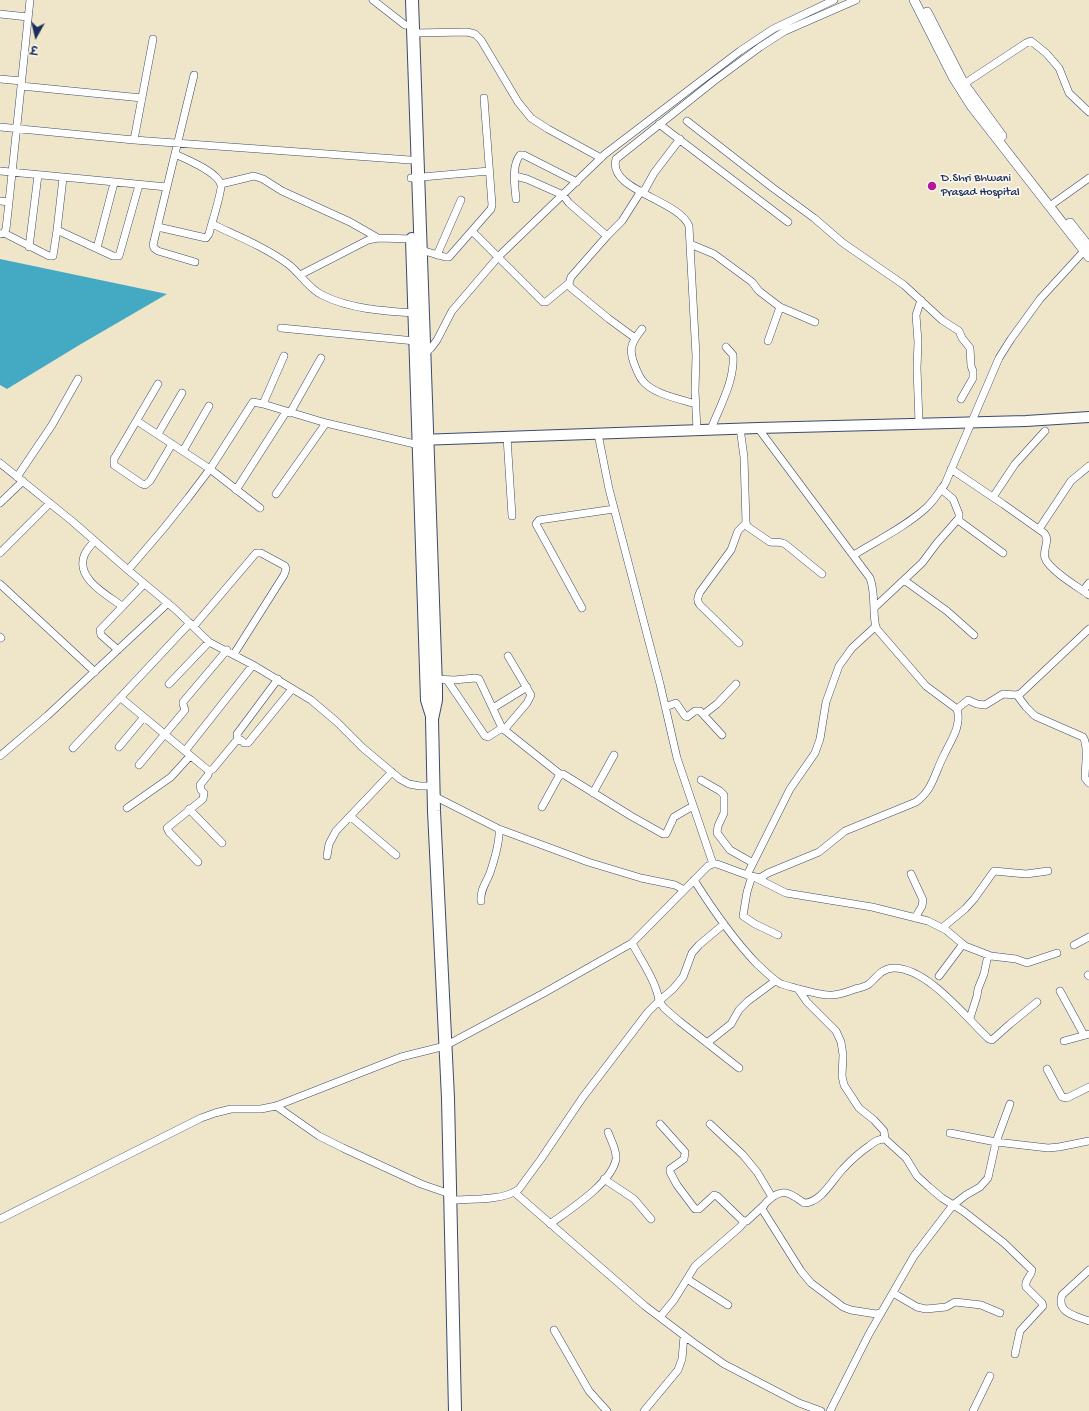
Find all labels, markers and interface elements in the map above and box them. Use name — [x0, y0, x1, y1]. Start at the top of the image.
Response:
north arrow — [16, 16, 56, 56]
text: उ — [30, 41, 39, 54]
place label: D.Shri Bhwani Prasad Hospital — [941, 172, 1020, 200]
marker: D.Shri Bhwani Prasad Hospital — [926, 180, 938, 192]

